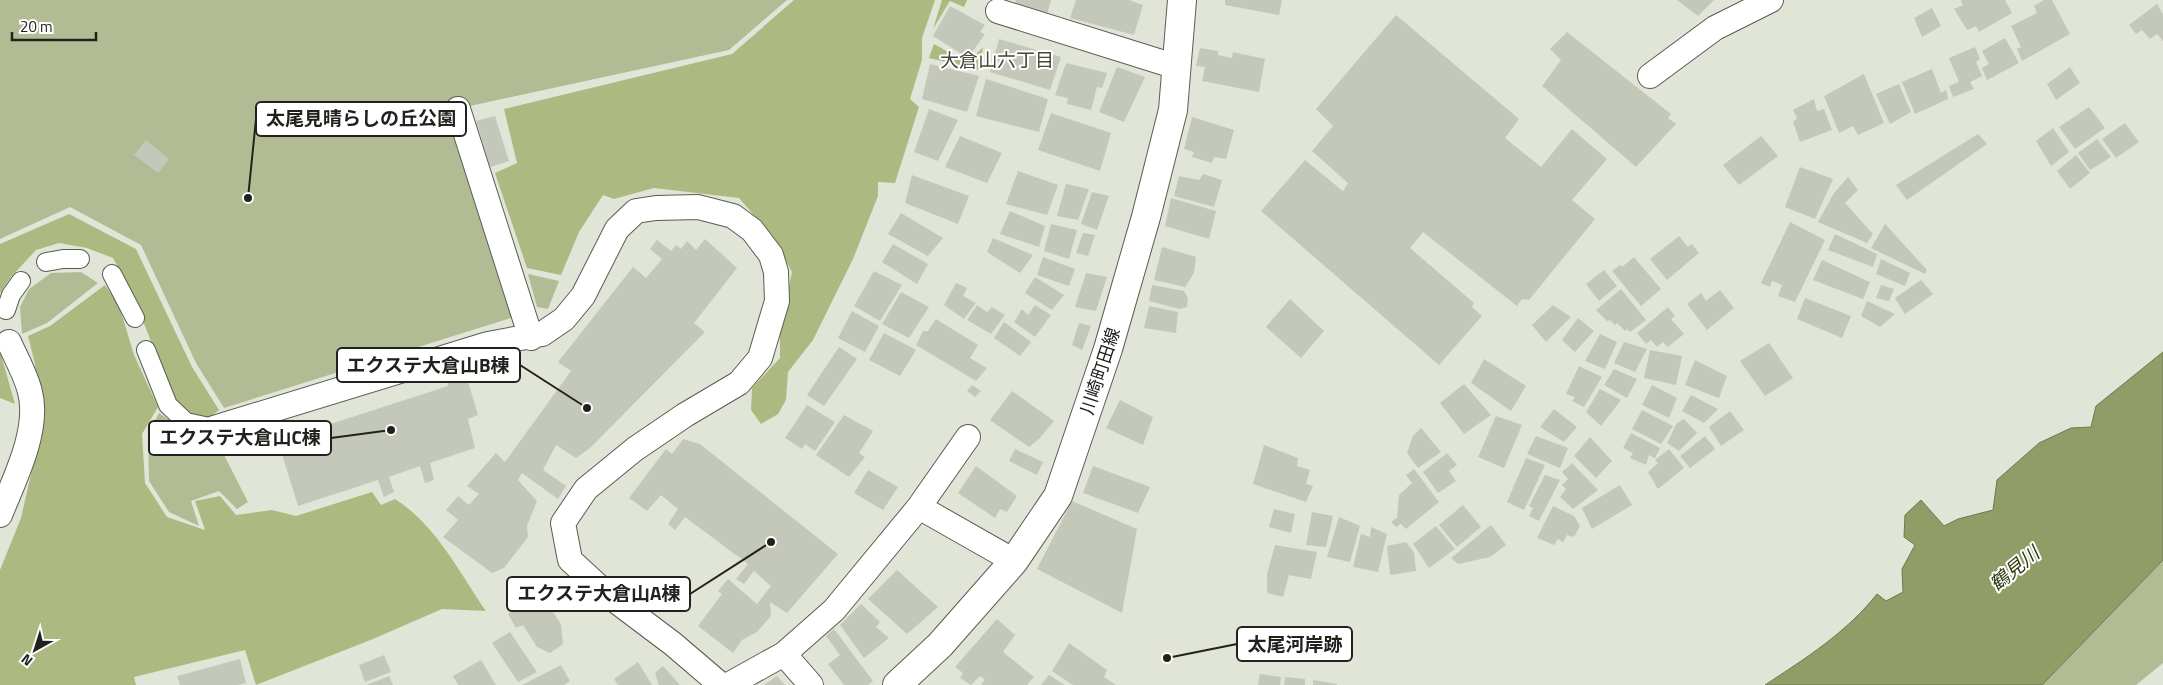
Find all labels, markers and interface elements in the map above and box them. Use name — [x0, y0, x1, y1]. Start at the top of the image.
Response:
scale bar — [12, 10, 96, 42]
text: 20 m — [20, 15, 53, 38]
district label: 大倉山六丁目 — [940, 45, 1054, 74]
callout: 太尾見晴らしの丘公園 — [256, 102, 466, 136]
text: 太尾見晴らしの丘公園 — [266, 103, 456, 132]
street label: 川崎町田線 — [1073, 324, 1127, 418]
callout: エクステ大倉山B棟 — [337, 348, 520, 382]
text: エクステ大倉山B棟 — [346, 350, 510, 379]
callout: エクステ大倉山C棟 — [149, 421, 331, 455]
text: エクステ大倉山C棟 — [159, 422, 321, 451]
water label: 鶴見川 — [1983, 538, 2047, 597]
callout: エクステ大倉山A棟 — [507, 577, 690, 611]
text: エクステ大倉山A棟 — [518, 578, 680, 607]
north arrow — [10, 625, 60, 675]
callout: 太尾河岸跡 — [1237, 627, 1352, 661]
text: 太尾河岸跡 — [1247, 629, 1343, 658]
text: N — [16, 649, 37, 672]

